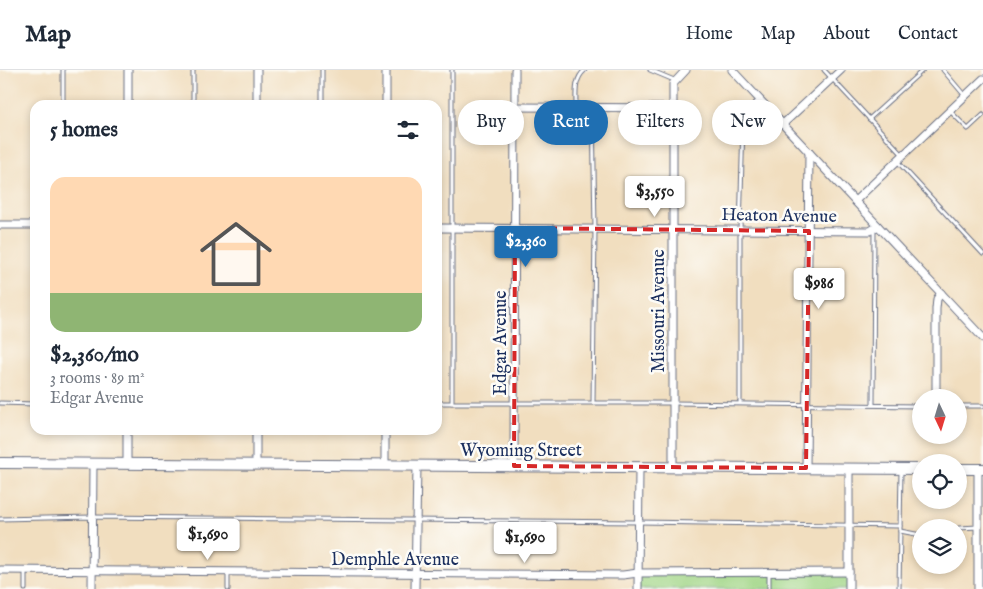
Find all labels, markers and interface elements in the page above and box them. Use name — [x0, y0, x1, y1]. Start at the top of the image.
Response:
text: Map — [25, 19, 71, 50]
text: Home — [686, 23, 733, 46]
text: Map — [761, 23, 795, 46]
text: About — [823, 23, 870, 46]
text: Contact — [898, 23, 958, 46]
chip: Buy — [458, 100, 524, 145]
chip: Rent — [534, 100, 608, 145]
chip: Filters — [618, 100, 702, 145]
chip: New — [712, 100, 783, 145]
icon: filters — [394, 116, 422, 144]
text: 5 homes — [50, 117, 118, 144]
pin: $3,550 — [614, 176, 696, 218]
text: $3,550 — [636, 182, 674, 202]
street label: Heaton Avenue — [721, 204, 837, 229]
icon: home — [191, 209, 281, 299]
pin: $2,360 — [485, 226, 567, 268]
text: $2,360 — [505, 232, 547, 252]
street label: Missouri Avenue — [648, 249, 671, 373]
pin: $986 — [789, 268, 849, 310]
text: $986 — [805, 274, 833, 294]
street label: Edgar Avenue — [490, 290, 513, 396]
text: $2,360/mo — [50, 342, 139, 369]
text: 3 rooms · 89 m² — [50, 369, 145, 389]
text: Edgar Avenue — [50, 389, 143, 409]
north arrow — [912, 389, 968, 444]
map controls — [912, 389, 967, 574]
street label: Wyoming Street — [460, 440, 582, 463]
button: locate — [912, 454, 967, 509]
pin: $1,690 — [167, 518, 249, 561]
button: layers — [912, 519, 967, 574]
pin: $1,690 — [484, 522, 566, 564]
text: $1,690 — [188, 525, 228, 545]
text: $1,690 — [505, 528, 545, 548]
street label: Demphle Avenue — [331, 549, 459, 572]

